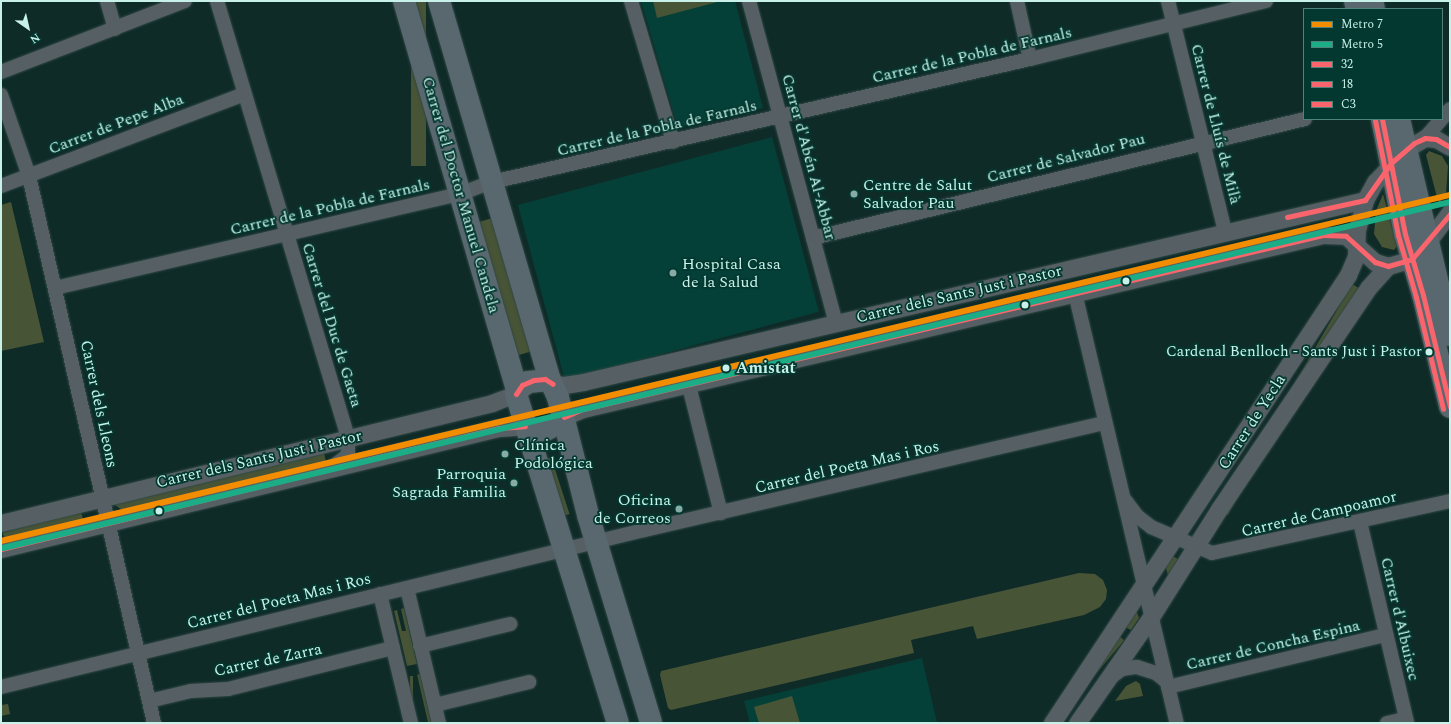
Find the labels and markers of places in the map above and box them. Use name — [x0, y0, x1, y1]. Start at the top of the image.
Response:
place label: Centre de Salut Salvador Pau — [863, 175, 972, 213]
marker: Centre de Salut Salvador Pau — [848, 188, 860, 200]
place label: Hospital Casa de la Salud — [682, 254, 781, 292]
marker: Hospital Casa de la Salud — [667, 267, 679, 279]
unlabelled marker — [1121, 276, 1131, 286]
unlabelled marker — [1020, 300, 1030, 310]
place label: Cardenal Benlloch - Sants Just i Pastor — [1166, 343, 1422, 361]
marker: Cardenal Benlloch - Sants Just i Pastor — [1424, 347, 1434, 357]
place label: Amistat — [736, 358, 796, 378]
marker: Amistat — [719, 361, 733, 375]
place label: Clínica Podológica — [514, 435, 593, 473]
marker: Clínica Podológica — [499, 448, 511, 460]
place label: Parroquia Sagrada Familia — [392, 464, 506, 502]
marker: Parroquia Sagrada Familia — [509, 478, 519, 488]
place label: Oficina de Correos — [594, 490, 671, 528]
marker: Oficina de Correos — [674, 504, 684, 514]
unlabelled marker — [154, 506, 164, 516]

